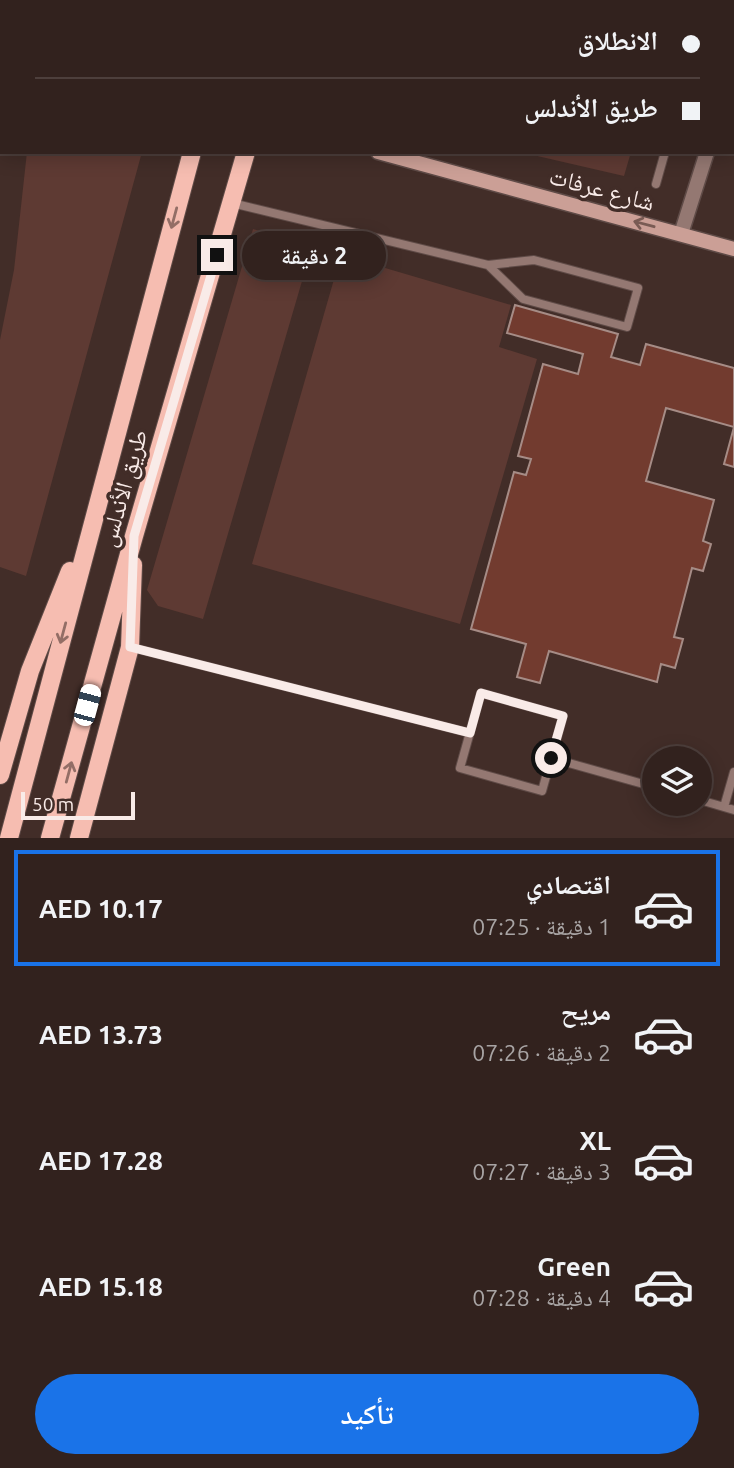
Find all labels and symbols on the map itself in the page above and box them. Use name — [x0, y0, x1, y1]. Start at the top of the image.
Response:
street label: شارع عرفات — [546, 162, 657, 218]
one-way arrow — [167, 206, 180, 229]
one-way arrow — [634, 217, 656, 230]
callout: 2 دقيقة — [242, 230, 385, 280]
route end — [201, 239, 233, 271]
street label: طريق الأندلس — [93, 426, 154, 550]
one-way arrow — [56, 621, 69, 644]
car — [72, 682, 103, 728]
route start — [535, 742, 567, 774]
one-way arrow — [63, 761, 76, 783]
scale bar — [21, 789, 135, 821]

